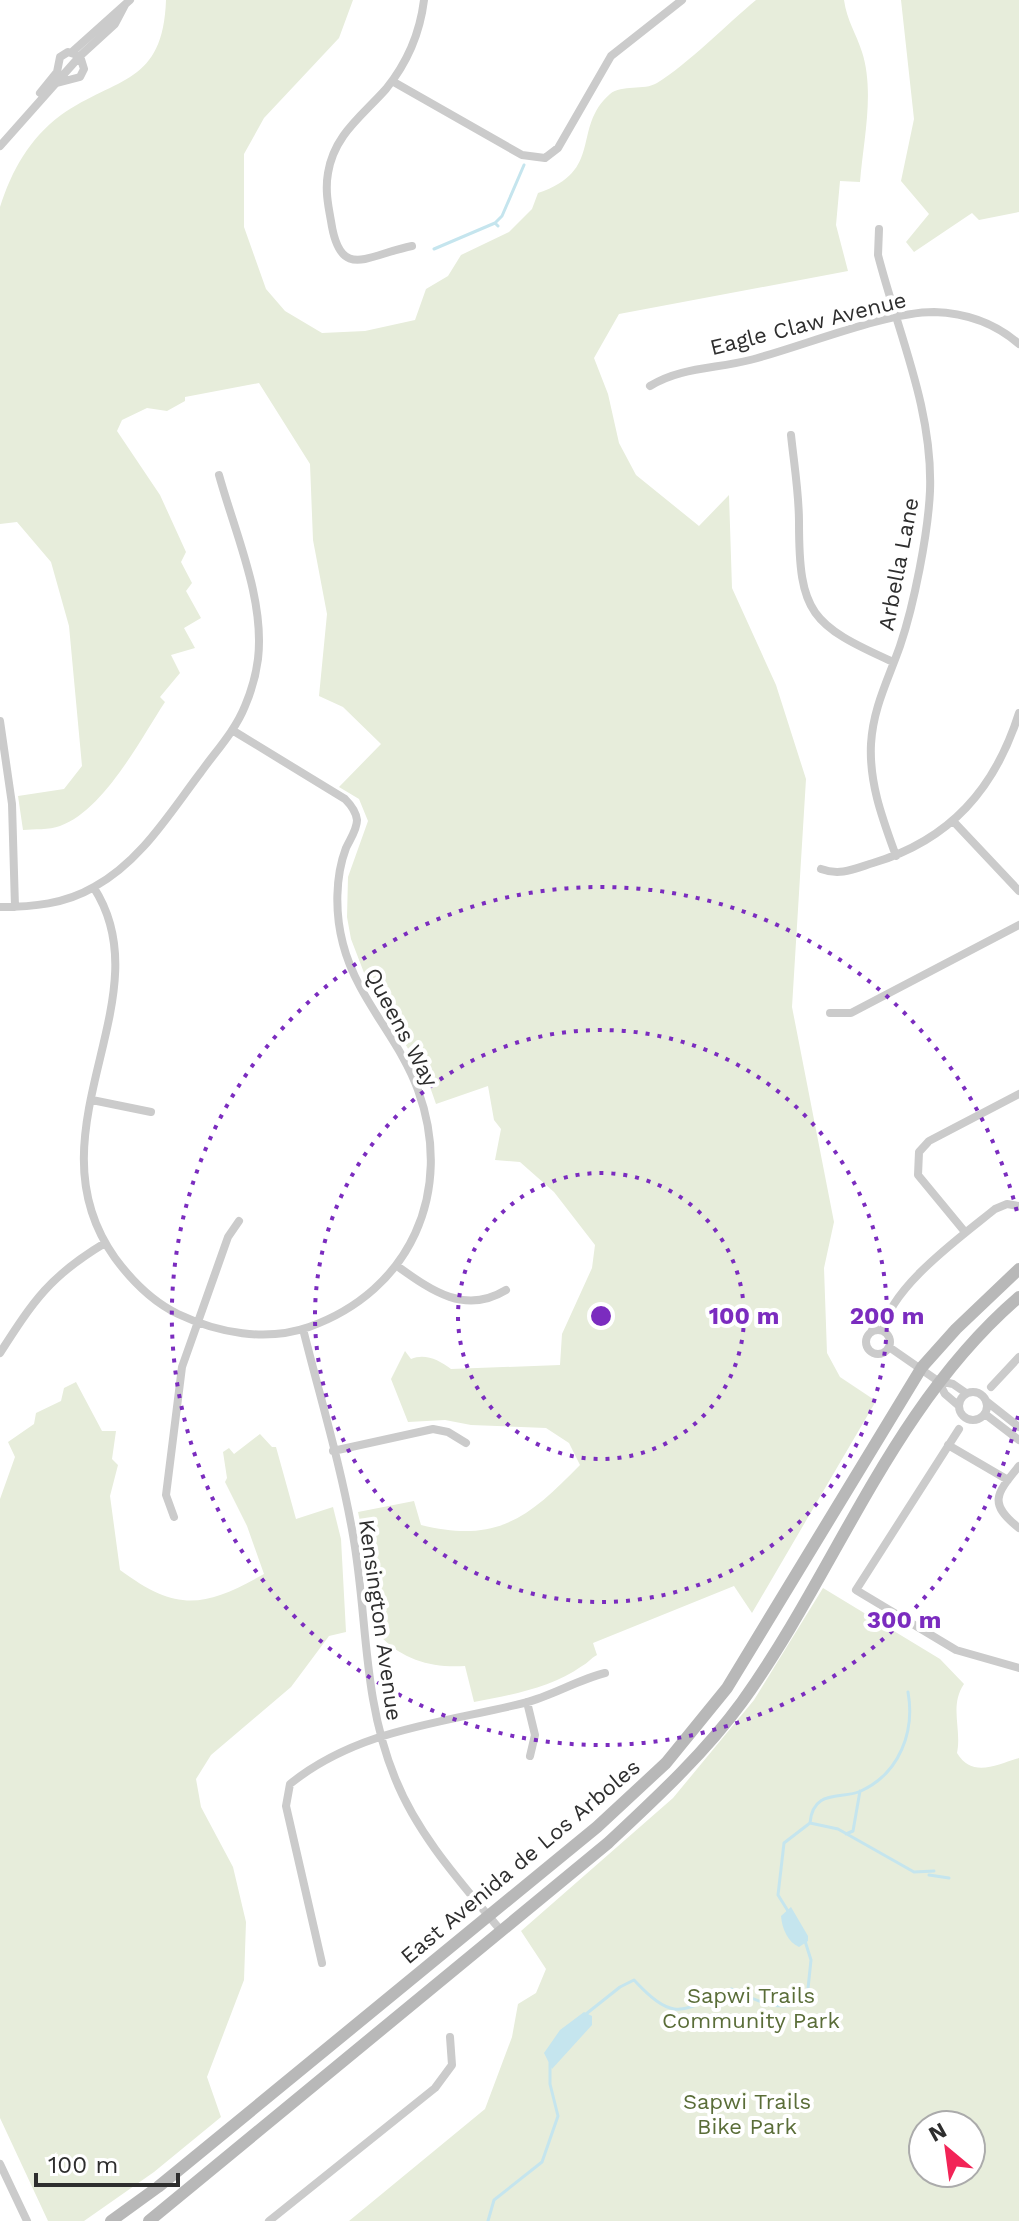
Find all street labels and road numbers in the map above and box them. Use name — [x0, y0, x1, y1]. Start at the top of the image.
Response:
street label: Eagle Claw Avenue — [707, 287, 909, 360]
street label: Arbella Lane — [873, 496, 924, 633]
street label: Queens Way — [360, 964, 444, 1092]
street label: Kensington Avenue — [354, 1518, 407, 1722]
street label: East Avenida de Los Arboles — [396, 1754, 645, 1969]

